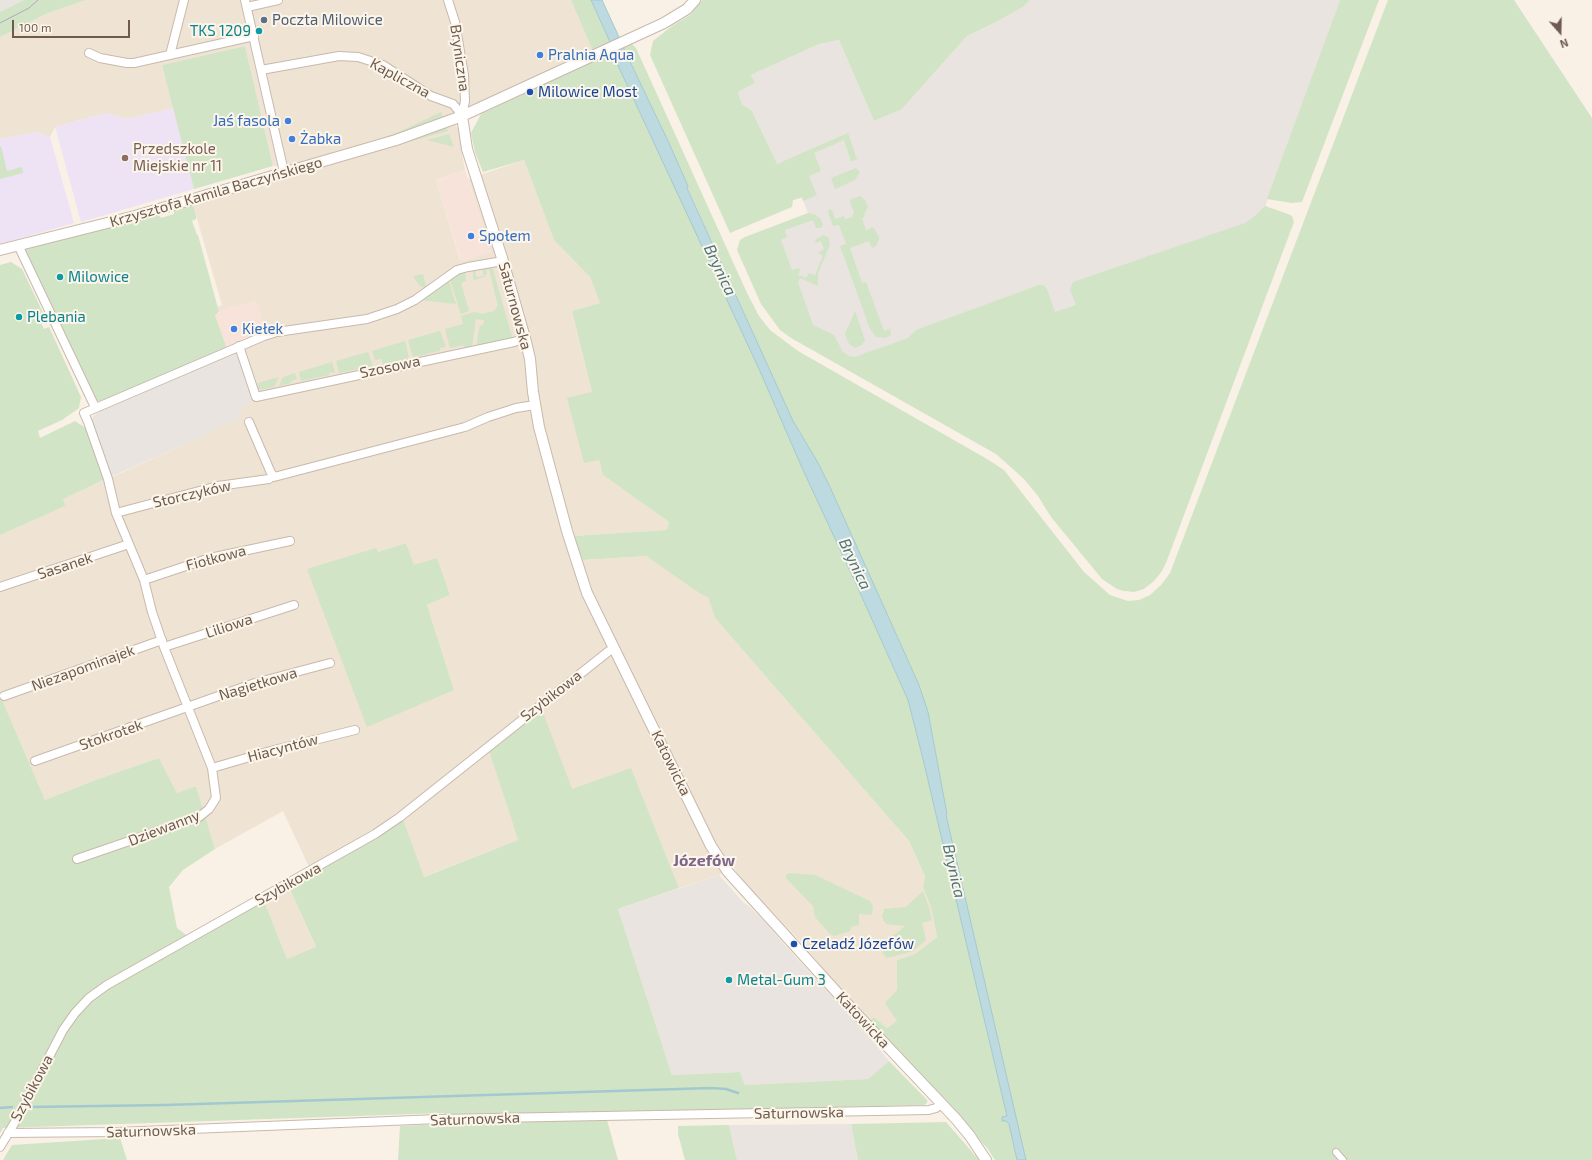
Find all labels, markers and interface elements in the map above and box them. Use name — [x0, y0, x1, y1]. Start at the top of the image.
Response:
place label: Poczta Milowice — [272, 11, 383, 29]
scale bar — [14, 12, 132, 38]
north arrow — [1540, 12, 1580, 52]
marker: Poczta Milowice — [259, 15, 269, 25]
text: 100 m — [19, 20, 51, 34]
place label: TKS 1209 — [190, 22, 251, 40]
street label: Bryniczna — [446, 23, 474, 93]
marker: TKS 1209 — [254, 26, 264, 36]
text: N — [1558, 36, 1570, 51]
place label: Pralnia Aqua — [548, 46, 634, 64]
marker: Pralnia Aqua — [535, 50, 545, 60]
street label: Kapliczna — [367, 54, 433, 102]
place label: Milowice Most — [538, 83, 638, 101]
marker: Milowice Most — [525, 87, 535, 97]
place label: Jaś fasola — [213, 112, 280, 130]
marker: Jaś fasola — [283, 116, 293, 126]
place label: Żabka — [300, 130, 341, 148]
marker: Żabka — [287, 134, 297, 144]
place label: Przedszkole Miejskie nr 11 — [133, 140, 222, 175]
street label: Krzysztofa Kamila Baczyńskiego — [108, 153, 324, 231]
marker: Przedszkole Miejskie nr 11 — [120, 153, 130, 163]
place label: Społem — [479, 227, 531, 245]
marker: Społem — [466, 231, 476, 241]
water label: Brynica — [700, 241, 740, 299]
street label: Saturnowska — [495, 260, 535, 352]
place label: Milowice — [68, 268, 129, 286]
marker: Milowice — [55, 272, 65, 282]
place label: Plebania — [27, 308, 86, 326]
marker: Plebania — [14, 312, 24, 322]
place label: Kiełek — [242, 320, 283, 338]
marker: Kiełek — [229, 324, 239, 334]
street label: Szosowa — [358, 352, 422, 382]
street label: Storczyków — [151, 476, 233, 512]
water label: Brynica — [835, 535, 875, 593]
street label: Fiołkowa — [184, 541, 248, 575]
street label: Sasanek — [35, 549, 95, 583]
street label: Liliowa — [203, 610, 255, 642]
street label: Niezapominajek — [29, 641, 137, 695]
street label: Nagietkowa — [217, 664, 299, 704]
street label: Szybikowa — [517, 667, 585, 725]
street label: Stokrotek — [77, 716, 145, 754]
street label: Katowicka — [647, 727, 695, 799]
street label: Hiacyntów — [246, 730, 320, 766]
street label: Dziewanny — [126, 806, 202, 850]
water label: Brynica — [938, 842, 970, 900]
district label: Józefów — [673, 851, 735, 871]
street label: Szybikowa — [252, 859, 324, 909]
place label: Czeladź Józefów — [802, 935, 914, 953]
marker: Czeladź Józefów — [789, 939, 799, 949]
place label: Metal-Gum 3 — [737, 971, 826, 989]
marker: Metal-Gum 3 — [724, 975, 734, 985]
street label: Katowicka — [832, 988, 894, 1052]
street label: Szybikowa — [7, 1052, 57, 1124]
street label: Saturnowska — [754, 1103, 844, 1123]
street label: Saturnowska — [430, 1108, 520, 1130]
street label: Saturnowska — [106, 1120, 196, 1142]

